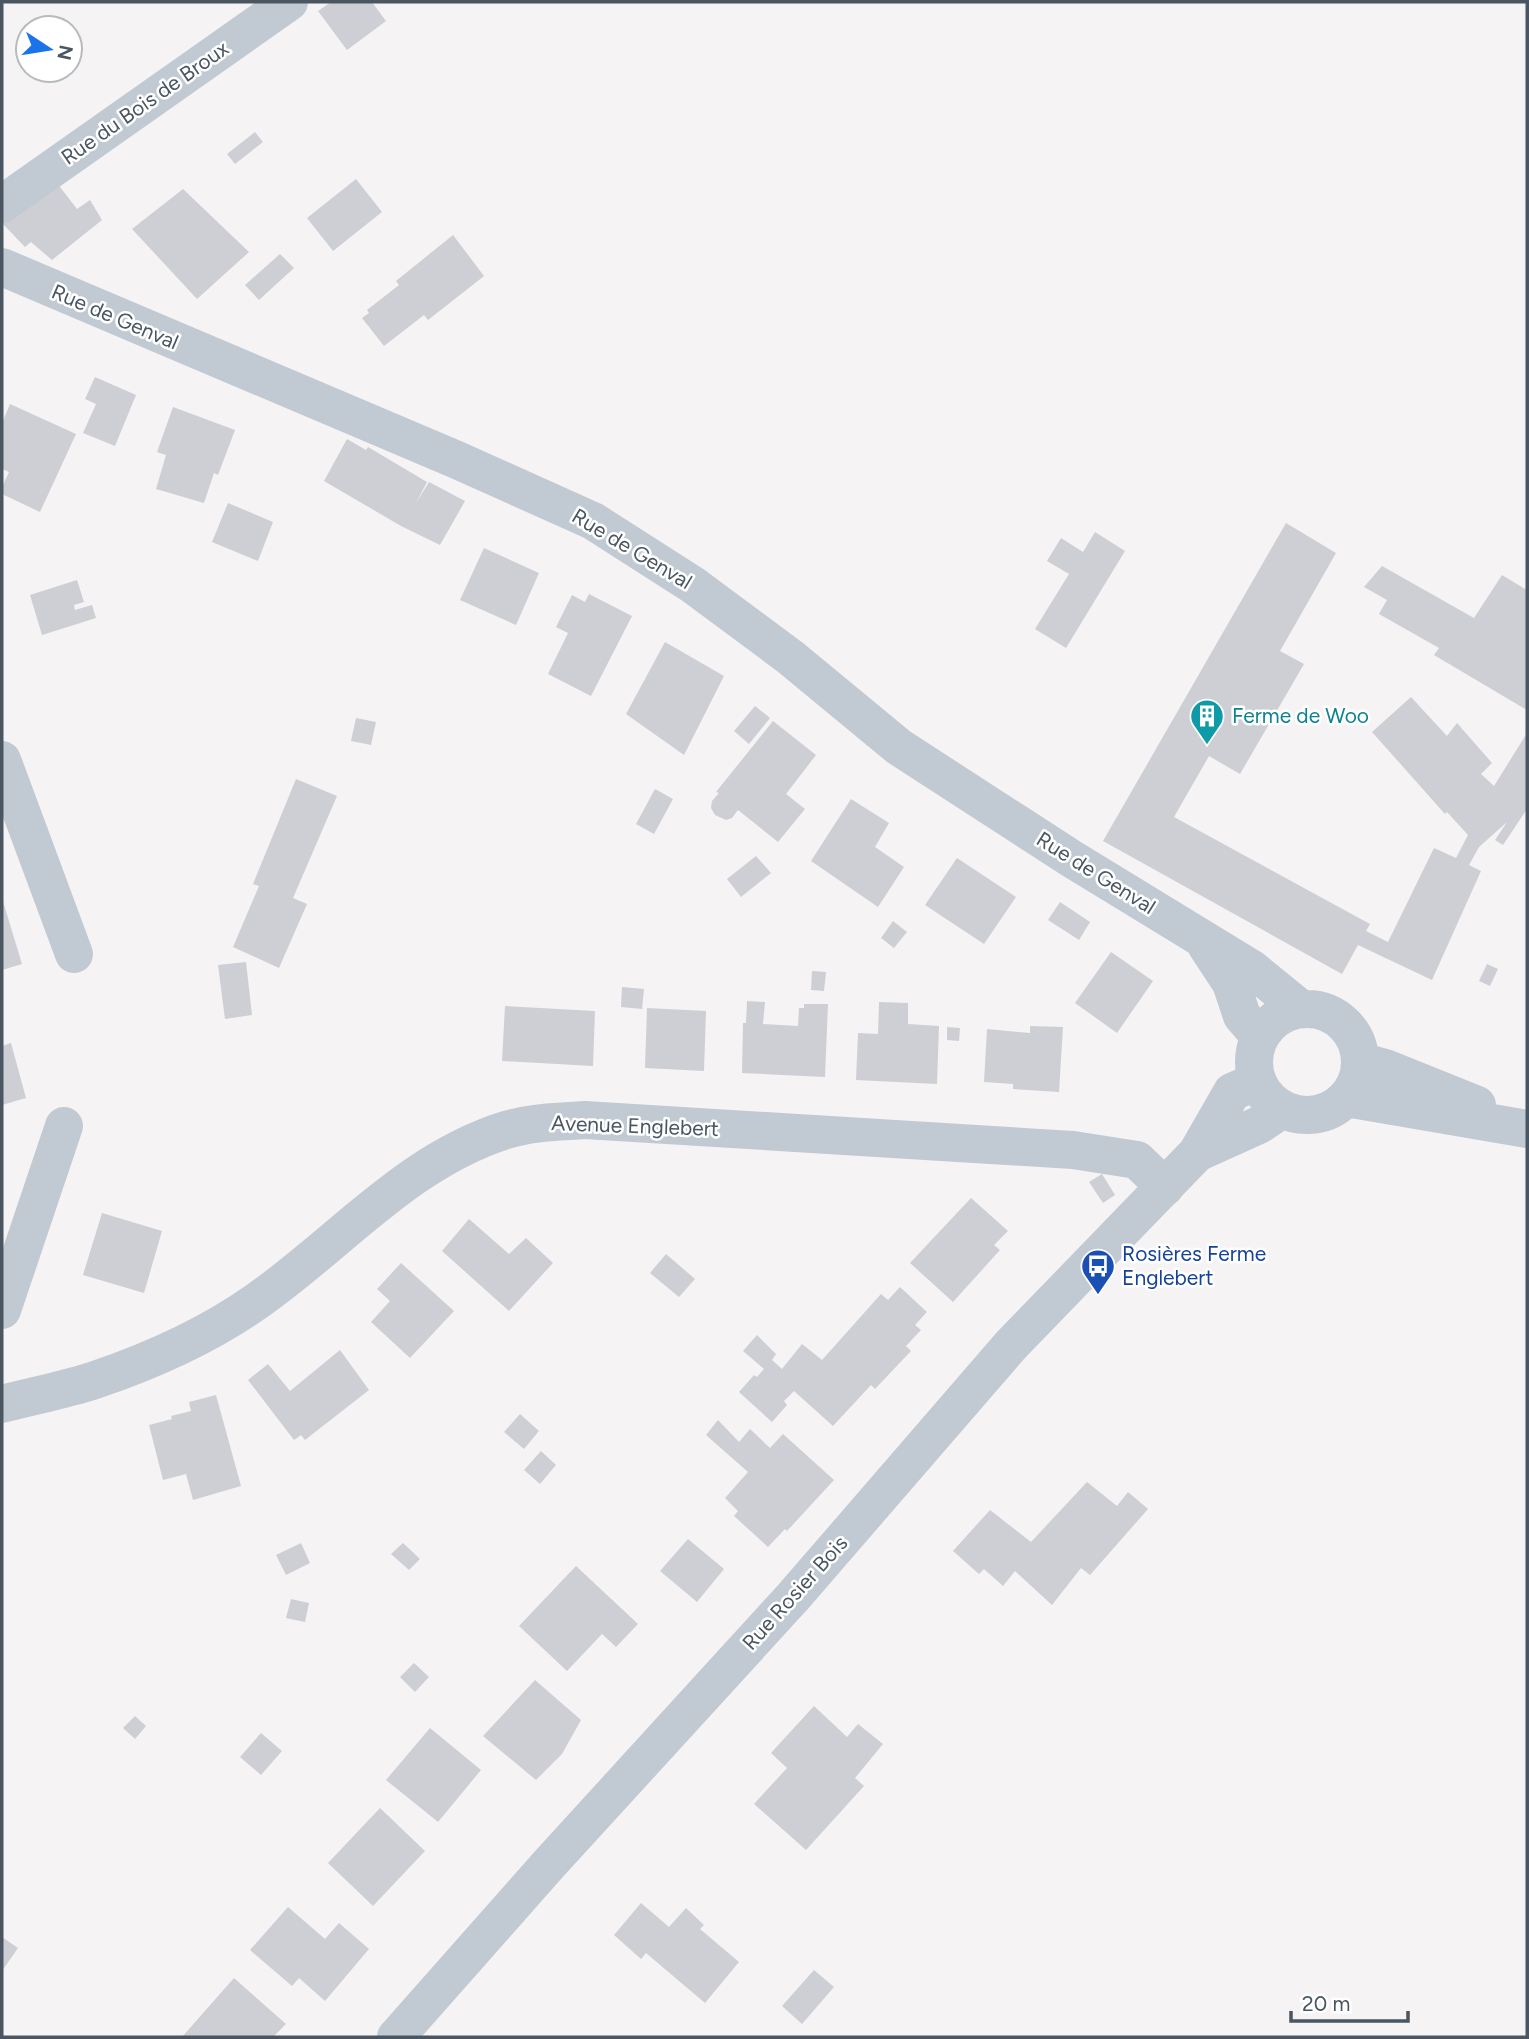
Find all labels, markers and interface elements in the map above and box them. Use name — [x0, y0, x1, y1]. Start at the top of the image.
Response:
north arrow — [14, 14, 84, 84]
street label: Rue du Bois de Broux — [56, 35, 233, 170]
text: N — [52, 43, 78, 62]
street label: Rue de Genval — [48, 279, 182, 355]
street label: Rue de Genval — [568, 503, 697, 594]
building icon: Ferme de Woo — [1188, 697, 1226, 746]
place label: Ferme de Woo — [1232, 703, 1369, 728]
street label: Rue de Genval — [1032, 826, 1160, 919]
street label: Avenue Englebert — [551, 1110, 719, 1141]
place label: Rosières Ferme Englebert — [1122, 1241, 1266, 1290]
bus stop icon: Rosières Ferme Englebert — [1079, 1247, 1117, 1296]
street label: Rue Rosier Bois — [737, 1530, 852, 1655]
scale bar — [1291, 1980, 1408, 2024]
text: 20 m — [1302, 1991, 1350, 2016]

